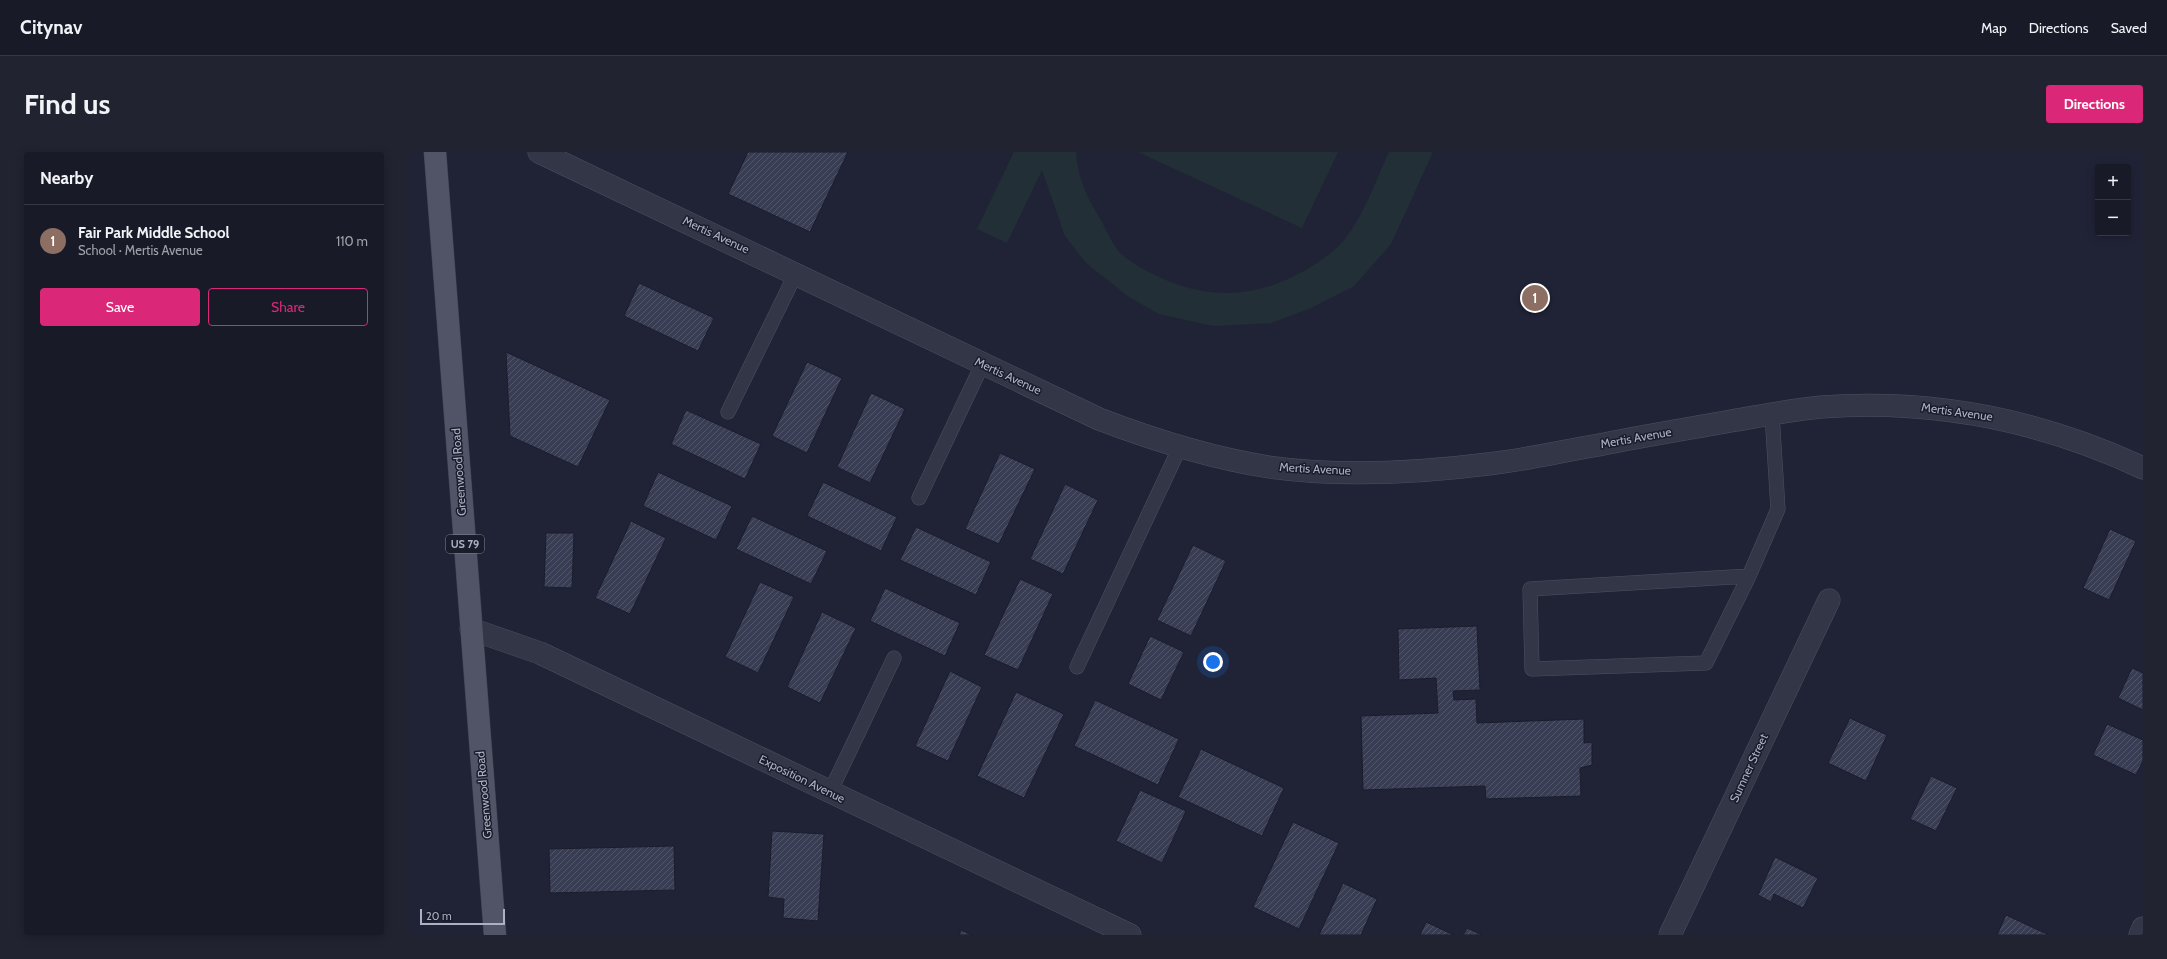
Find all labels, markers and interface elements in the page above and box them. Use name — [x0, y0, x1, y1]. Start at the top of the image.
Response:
text: Citynav — [20, 16, 82, 39]
text: Map — [1981, 19, 2007, 37]
text: Directions — [2029, 19, 2089, 37]
text: Saved — [2111, 19, 2147, 37]
button: Directions — [2046, 85, 2143, 123]
text: Find us — [24, 87, 110, 121]
map controls — [2095, 164, 2131, 236]
button: + — [2095, 164, 2131, 200]
text: Nearby — [40, 168, 93, 188]
button: − — [2095, 200, 2131, 236]
street label: Mertis Avenue — [680, 213, 752, 257]
text: Fair Park Middle School — [78, 224, 229, 242]
text: 1 — [51, 233, 55, 249]
text: 110 m — [336, 233, 368, 249]
text: School · Mertis Avenue — [78, 242, 203, 258]
pin: 1 — [1522, 283, 1548, 313]
button: Save — [40, 288, 200, 326]
button: Share — [208, 288, 368, 326]
street label: Mertis Avenue — [972, 354, 1044, 398]
street label: Mertis Avenue — [1920, 399, 1994, 424]
street label: Mertis Avenue — [1599, 424, 1673, 451]
street label: Greenwood Road — [448, 428, 469, 516]
street label: Mertis Avenue — [1279, 459, 1351, 478]
road number: US 79 — [446, 535, 484, 553]
your location — [1203, 652, 1223, 672]
street label: Sumner Street — [1726, 731, 1771, 804]
street label: Greenwood Road — [472, 751, 495, 839]
street label: Exposition Avenue — [757, 751, 848, 806]
scale bar — [420, 907, 505, 926]
text: 20 m — [426, 909, 452, 923]

